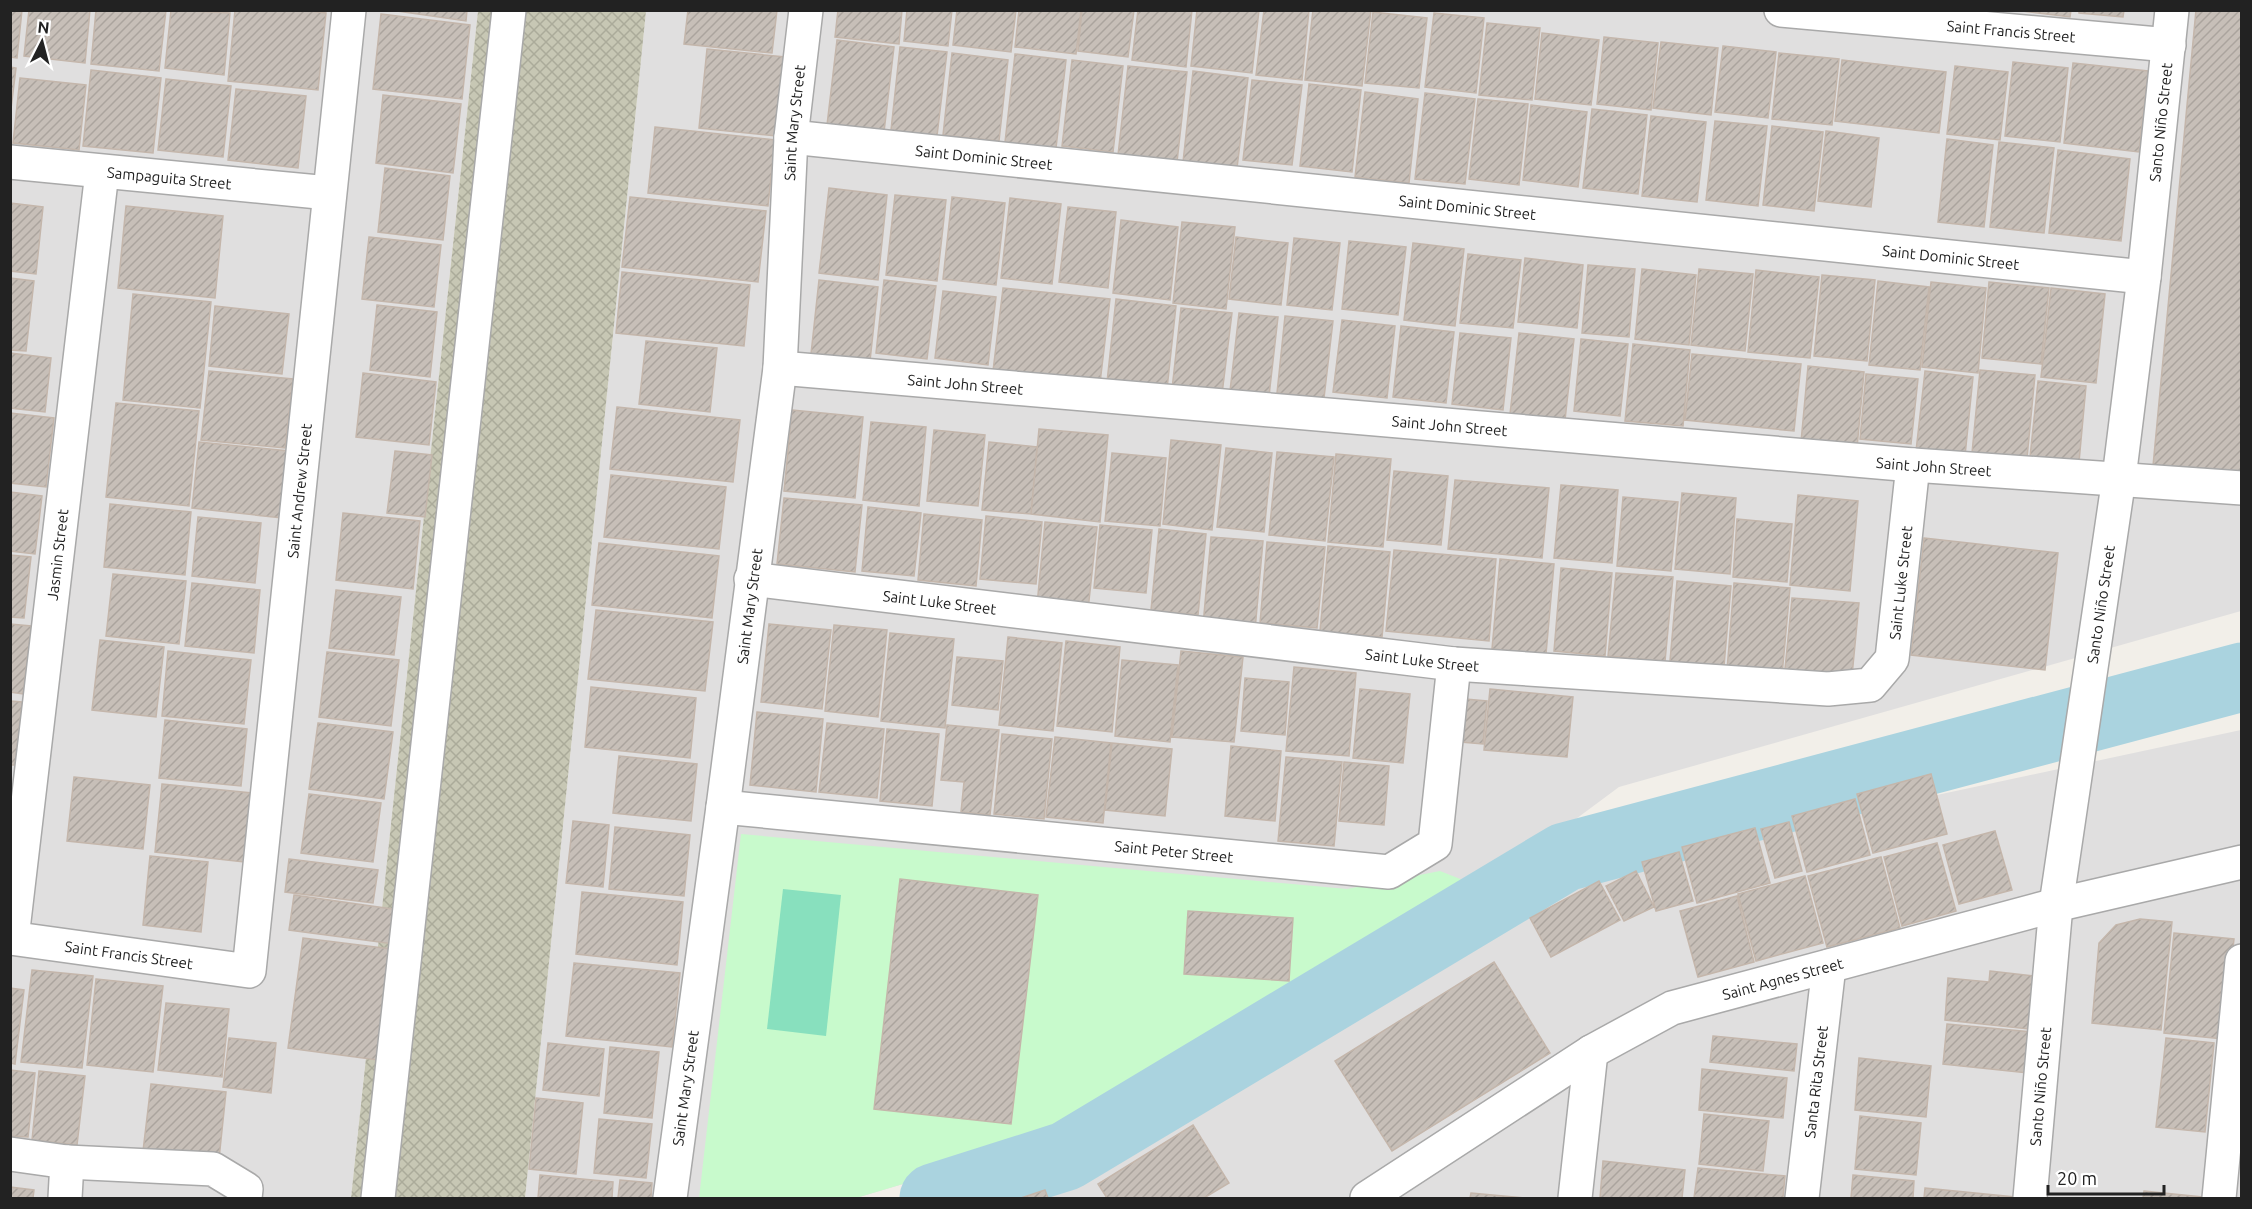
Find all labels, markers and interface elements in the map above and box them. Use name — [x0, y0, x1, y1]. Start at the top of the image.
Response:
north arrow — [12, 12, 72, 72]
street label: Saint Francis Street — [1946, 16, 2076, 45]
text: N — [37, 18, 50, 37]
street label: Santo Niño Street — [2146, 62, 2175, 182]
street label: Saint Mary Street — [780, 64, 808, 181]
street label: Saint Dominic Street — [915, 141, 1053, 173]
street label: Sampaguita Street — [106, 163, 232, 192]
street label: Saint Dominic Street — [1398, 191, 1537, 223]
street label: Saint Dominic Street — [1881, 241, 2020, 273]
street label: Saint John Street — [907, 370, 1024, 397]
street label: Saint John Street — [1391, 412, 1508, 439]
street label: Saint Andrew Street — [284, 423, 314, 559]
street label: Saint John Street — [1875, 453, 1992, 479]
street label: Jasmin Street — [43, 508, 71, 601]
street label: Saint Luke Street — [1886, 525, 1915, 640]
street label: Santo Niño Street — [2083, 544, 2117, 665]
street label: Saint Mary Street — [733, 547, 765, 665]
street label: Saint Luke Street — [882, 587, 998, 617]
street label: Saint Luke Street — [1364, 645, 1480, 674]
street label: Saint Peter Street — [1114, 837, 1234, 865]
street label: Saint Francis Street — [64, 937, 194, 972]
street label: Saint Agnes Street — [1720, 954, 1845, 1003]
street label: Santa Rita Street — [1801, 1024, 1831, 1139]
street label: Santo Niño Street — [2026, 1026, 2054, 1147]
street label: Saint Mary Street — [669, 1029, 701, 1147]
scale bar — [2048, 1158, 2164, 1196]
text: 20 m — [2057, 1168, 2097, 1188]

